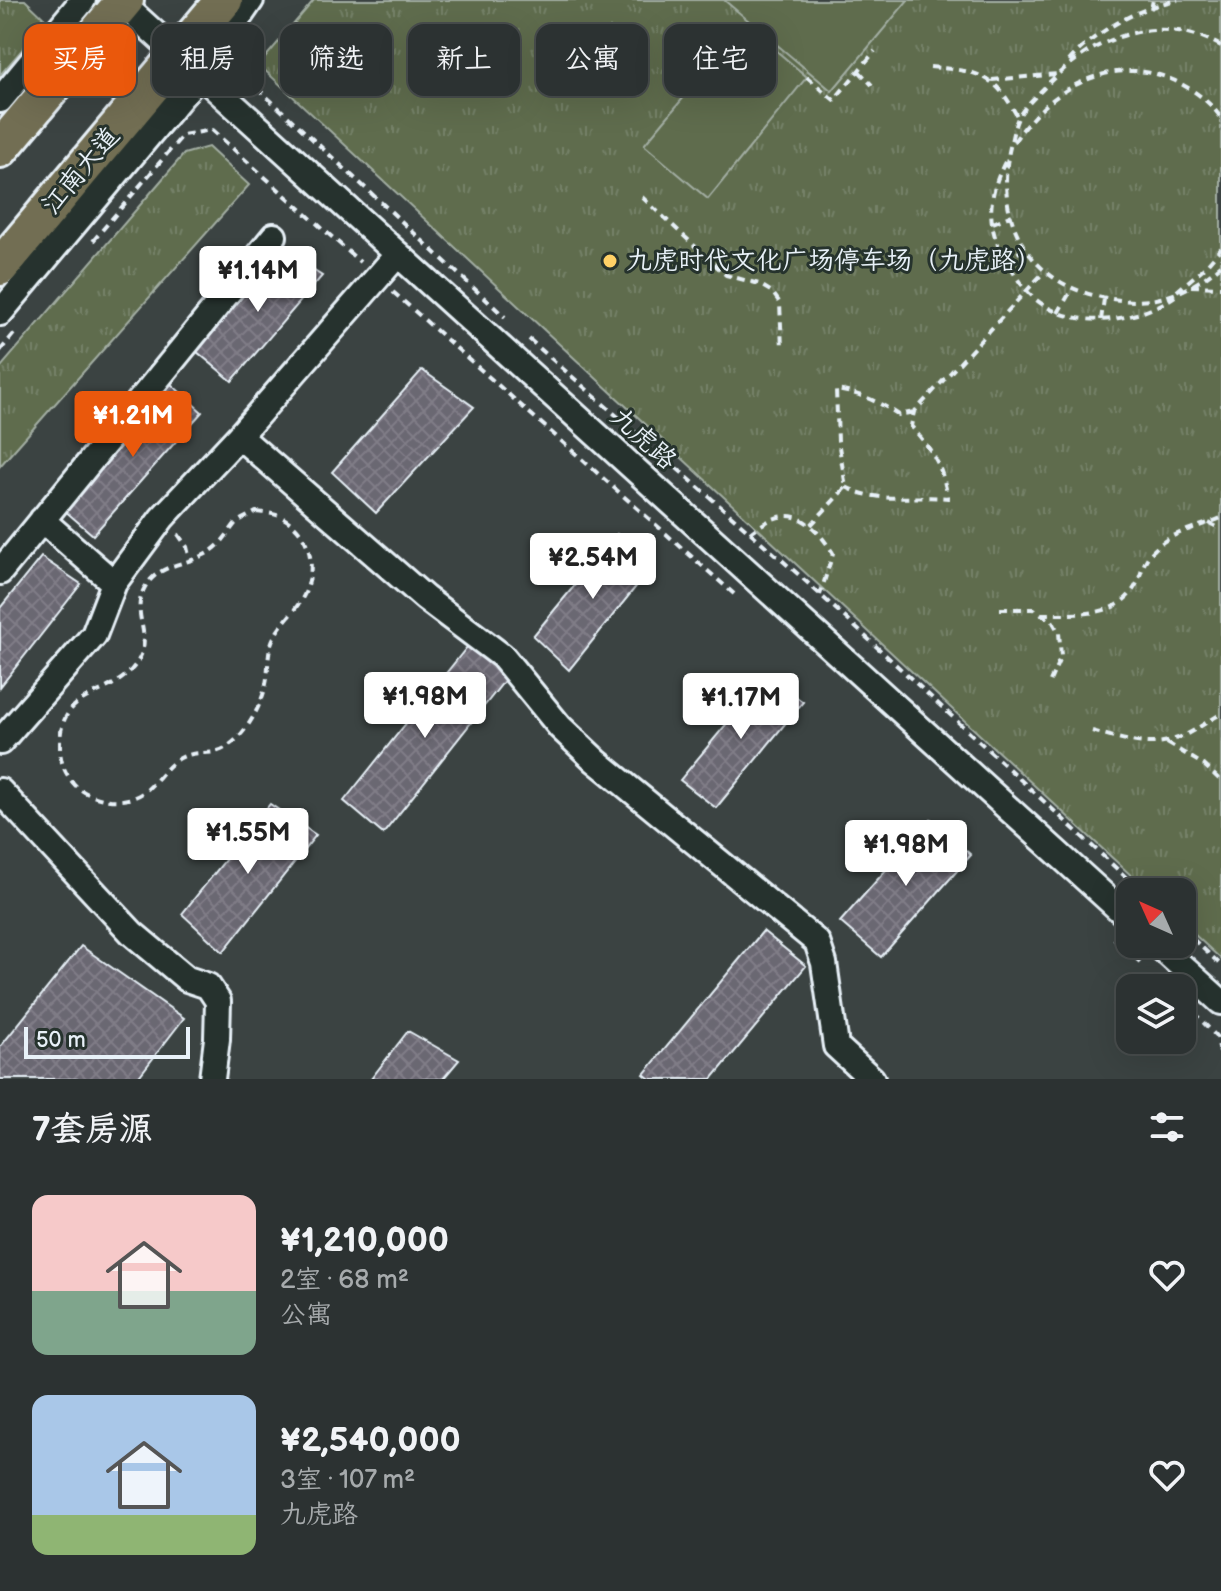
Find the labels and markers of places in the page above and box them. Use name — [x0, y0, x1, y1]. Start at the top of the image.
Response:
pin: ¥1.14M — [193, 246, 323, 314]
place label: 九虎时代文化广场停车场（九虎路） — [626, 246, 1042, 277]
marker: 九虎时代文化广场停车场（九虎路） — [601, 252, 619, 270]
pin: ¥1.21M — [68, 391, 198, 459]
pin: ¥2.54M — [528, 533, 658, 601]
pin: ¥1.98M — [360, 672, 490, 740]
pin: ¥1.17M — [676, 673, 806, 741]
pin: ¥1.55M — [183, 808, 313, 876]
pin: ¥1.98M — [841, 820, 971, 888]

